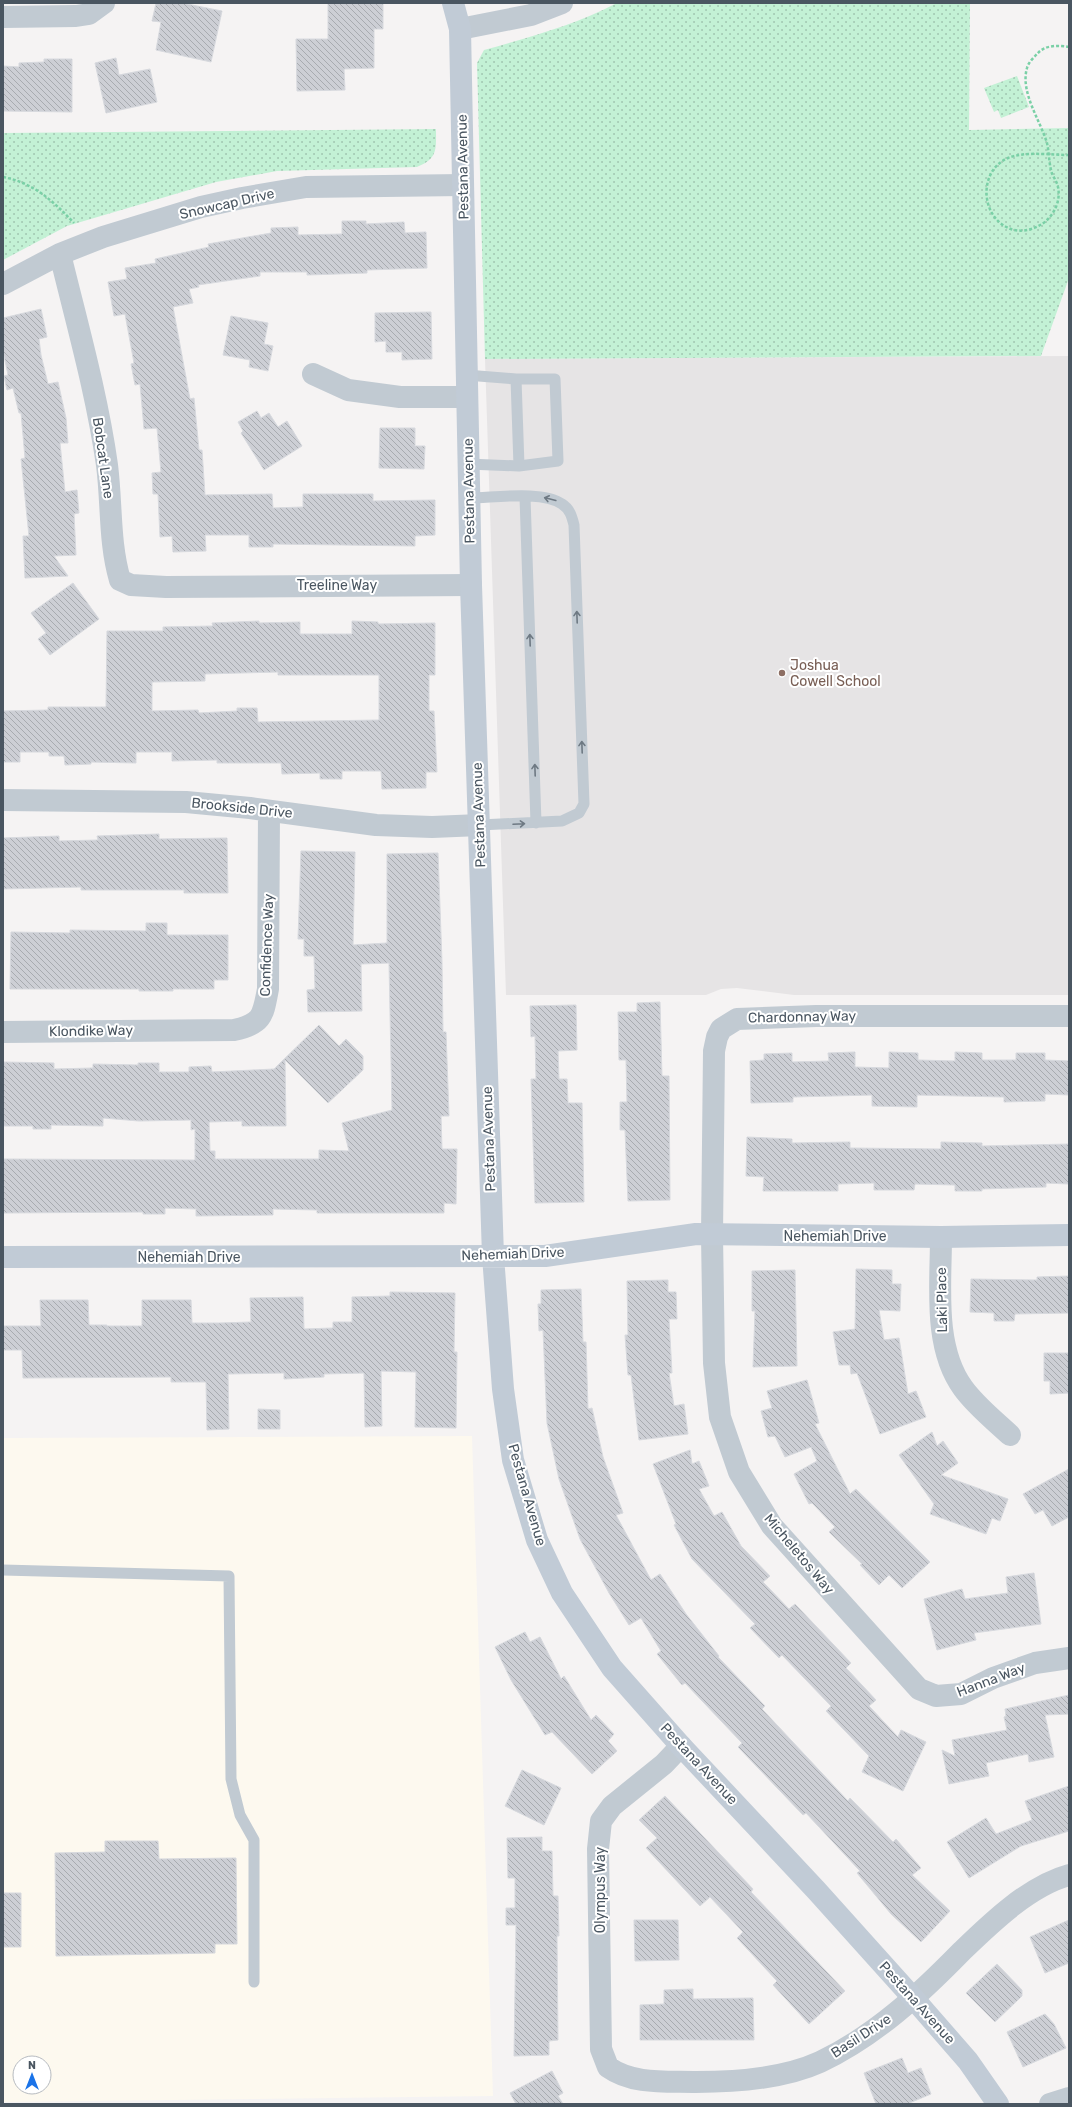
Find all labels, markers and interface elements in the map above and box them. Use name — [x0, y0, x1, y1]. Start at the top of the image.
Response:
street label: Pestana Avenue — [454, 114, 472, 220]
street label: Snowcap Drive — [178, 185, 276, 223]
street label: Bobcat Lane — [89, 416, 117, 500]
street label: Pestana Avenue — [460, 438, 478, 544]
one-way arrow — [544, 495, 557, 503]
street label: Treeline Way — [297, 577, 377, 594]
one-way arrow — [574, 611, 581, 624]
one-way arrow — [526, 634, 534, 647]
place label: Joshua Cowell School — [790, 657, 881, 690]
marker: Joshua Cowell School — [777, 668, 787, 678]
one-way arrow — [578, 741, 586, 754]
street label: Pestana Avenue — [469, 762, 489, 868]
one-way arrow — [531, 764, 538, 777]
street label: Brookside Drive — [191, 794, 294, 822]
one-way arrow — [512, 820, 525, 827]
street label: Confidence Way — [257, 893, 277, 997]
street label: Chardonnay Way — [748, 1008, 857, 1026]
street label: Klondike Way — [49, 1022, 133, 1040]
street label: Pestana Avenue — [479, 1086, 499, 1192]
street label: Nehemiah Drive — [783, 1228, 887, 1245]
street label: Nehemiah Drive — [461, 1244, 565, 1264]
street label: Nehemiah Drive — [137, 1249, 241, 1266]
street label: Laki Place — [933, 1267, 951, 1333]
street label: Pestana Avenue — [504, 1442, 550, 1548]
street label: Micheletos Way — [760, 1510, 838, 1598]
street label: Hanna Way — [954, 1659, 1028, 1701]
street label: Pestana Avenue — [657, 1720, 741, 1808]
street label: Olympus Way — [592, 1847, 609, 1933]
street label: Pestana Avenue — [875, 1958, 959, 2048]
street label: Basil Drive — [828, 2010, 894, 2062]
north arrow — [12, 2055, 52, 2095]
text: N — [28, 2059, 36, 2072]

